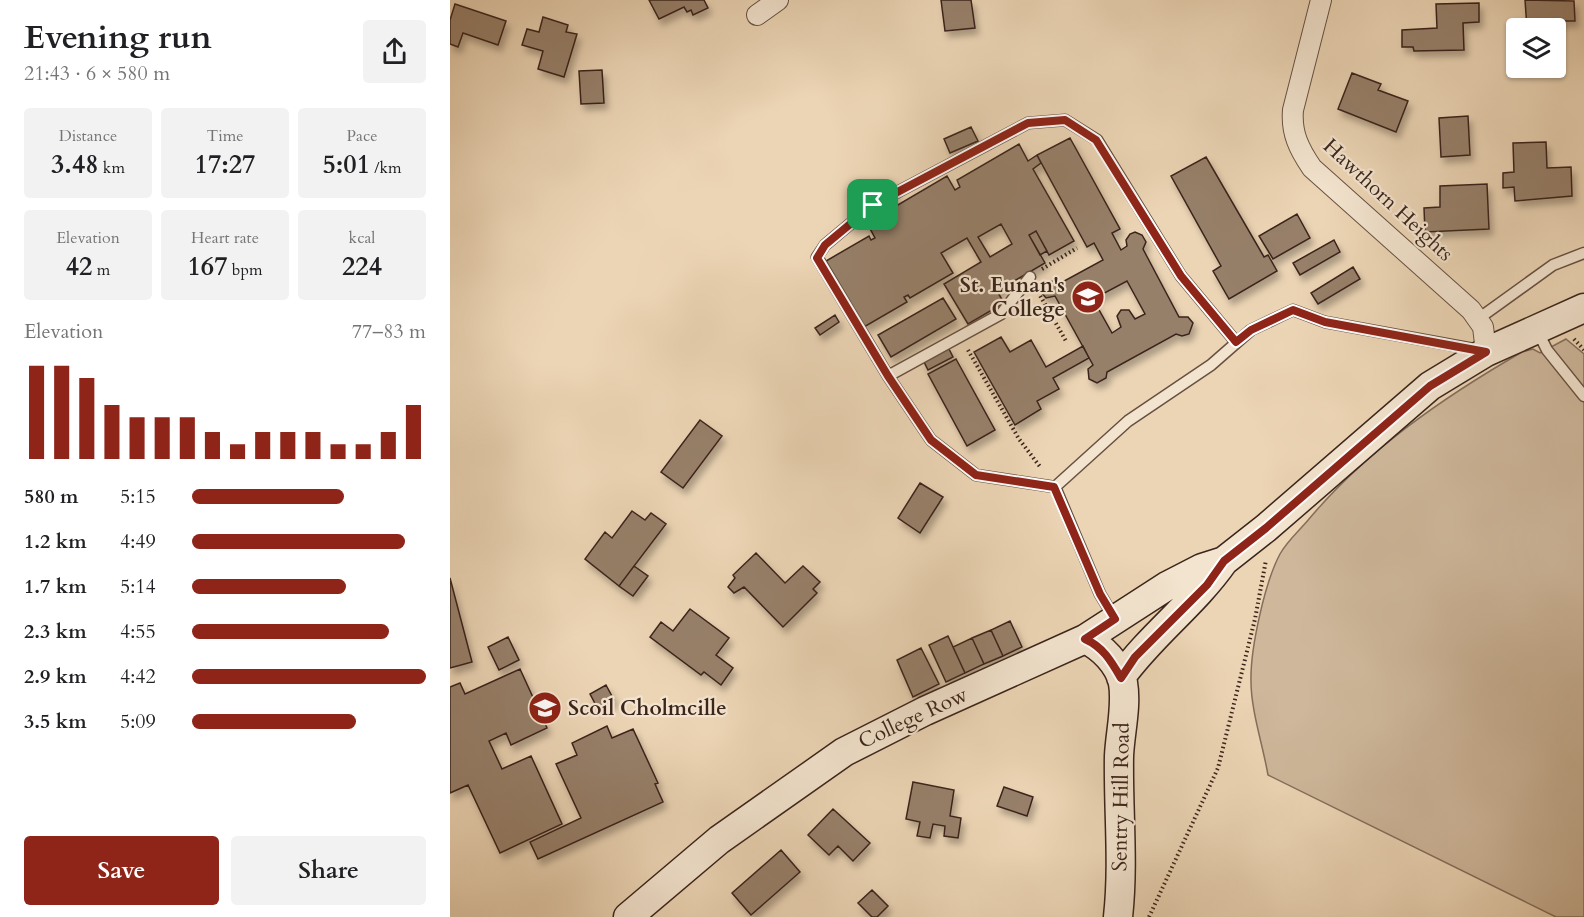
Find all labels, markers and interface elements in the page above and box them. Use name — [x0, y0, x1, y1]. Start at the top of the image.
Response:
text: Evening run — [24, 15, 212, 60]
map controls — [1506, 18, 1566, 78]
button: layers — [1506, 18, 1566, 78]
button: share — [363, 20, 426, 83]
text: 21:43 · 6 × 580 m — [24, 60, 170, 87]
text: Distance — [59, 125, 117, 147]
text: Time — [206, 125, 244, 147]
text: Pace — [347, 125, 377, 147]
street label: Hawthorn Heights — [1317, 132, 1459, 268]
text: 3.48 — [51, 147, 99, 182]
text: 17:27 — [195, 147, 255, 182]
text: 5:01 — [322, 147, 370, 182]
text: km — [99, 157, 125, 179]
text: /km — [370, 157, 402, 179]
pin — [847, 179, 898, 230]
icon: arrive — [856, 188, 889, 221]
text: Elevation — [56, 227, 120, 249]
text: Heart rate — [191, 227, 259, 249]
text: kcal — [349, 227, 375, 249]
text: 42 — [66, 249, 92, 284]
text: 167 — [188, 249, 228, 284]
text: 224 — [342, 249, 382, 284]
text: m — [92, 259, 110, 281]
text: bpm — [228, 259, 262, 281]
place label: St. Eunan's College — [960, 271, 1065, 324]
school or university icon: St. Eunan's College — [1070, 279, 1106, 315]
text: Elevation — [24, 318, 103, 345]
text: 77–83 m — [352, 318, 426, 345]
text: 580 m — [24, 483, 79, 510]
text: 5:15 — [120, 483, 156, 510]
text: 1.2 km — [24, 528, 87, 555]
text: 4:49 — [120, 528, 156, 555]
text: 1.7 km — [24, 573, 87, 600]
text: 5:14 — [120, 573, 156, 600]
text: 2.3 km — [24, 618, 87, 645]
text: 4:55 — [120, 618, 156, 645]
text: 2.9 km — [24, 663, 87, 690]
text: 4:42 — [120, 663, 156, 690]
street label: College Row — [854, 680, 972, 756]
school or university icon: Scoil Cholmcille — [527, 690, 563, 726]
place label: Scoil Cholmcille — [568, 694, 727, 723]
text: 3.5 km — [24, 708, 87, 735]
text: 5:09 — [120, 708, 156, 735]
street label: Sentry Hill Road — [1105, 722, 1137, 872]
button: Save — [24, 836, 219, 905]
button: Share — [231, 836, 426, 905]

